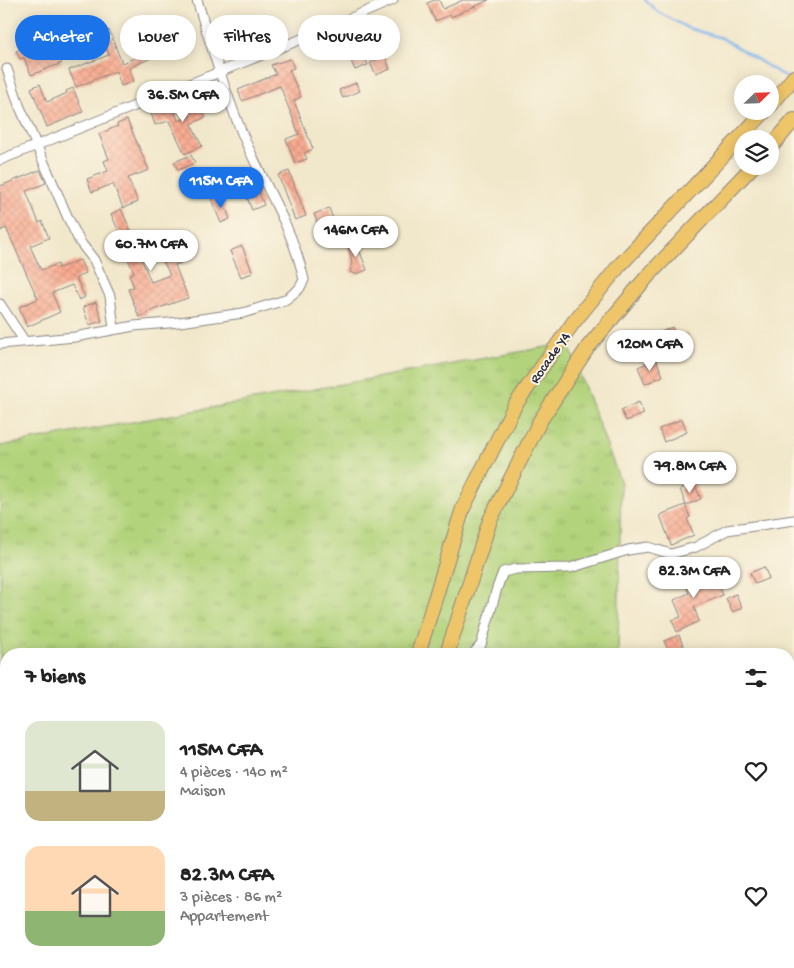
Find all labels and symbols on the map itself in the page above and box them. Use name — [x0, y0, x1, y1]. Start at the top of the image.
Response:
north arrow — [734, 75, 779, 120]
pin: 36.5M CFA — [126, 80, 240, 123]
pin: 115M CFA — [169, 166, 273, 209]
pin: 146M CFA — [304, 216, 408, 258]
pin: 60.7M CFA — [94, 230, 208, 272]
street label: Rocade Y4 — [527, 329, 575, 387]
pin: 120M CFA — [598, 330, 702, 372]
pin: 79.8M CFA — [633, 452, 747, 494]
pin: 82.3M CFA — [637, 556, 751, 599]

